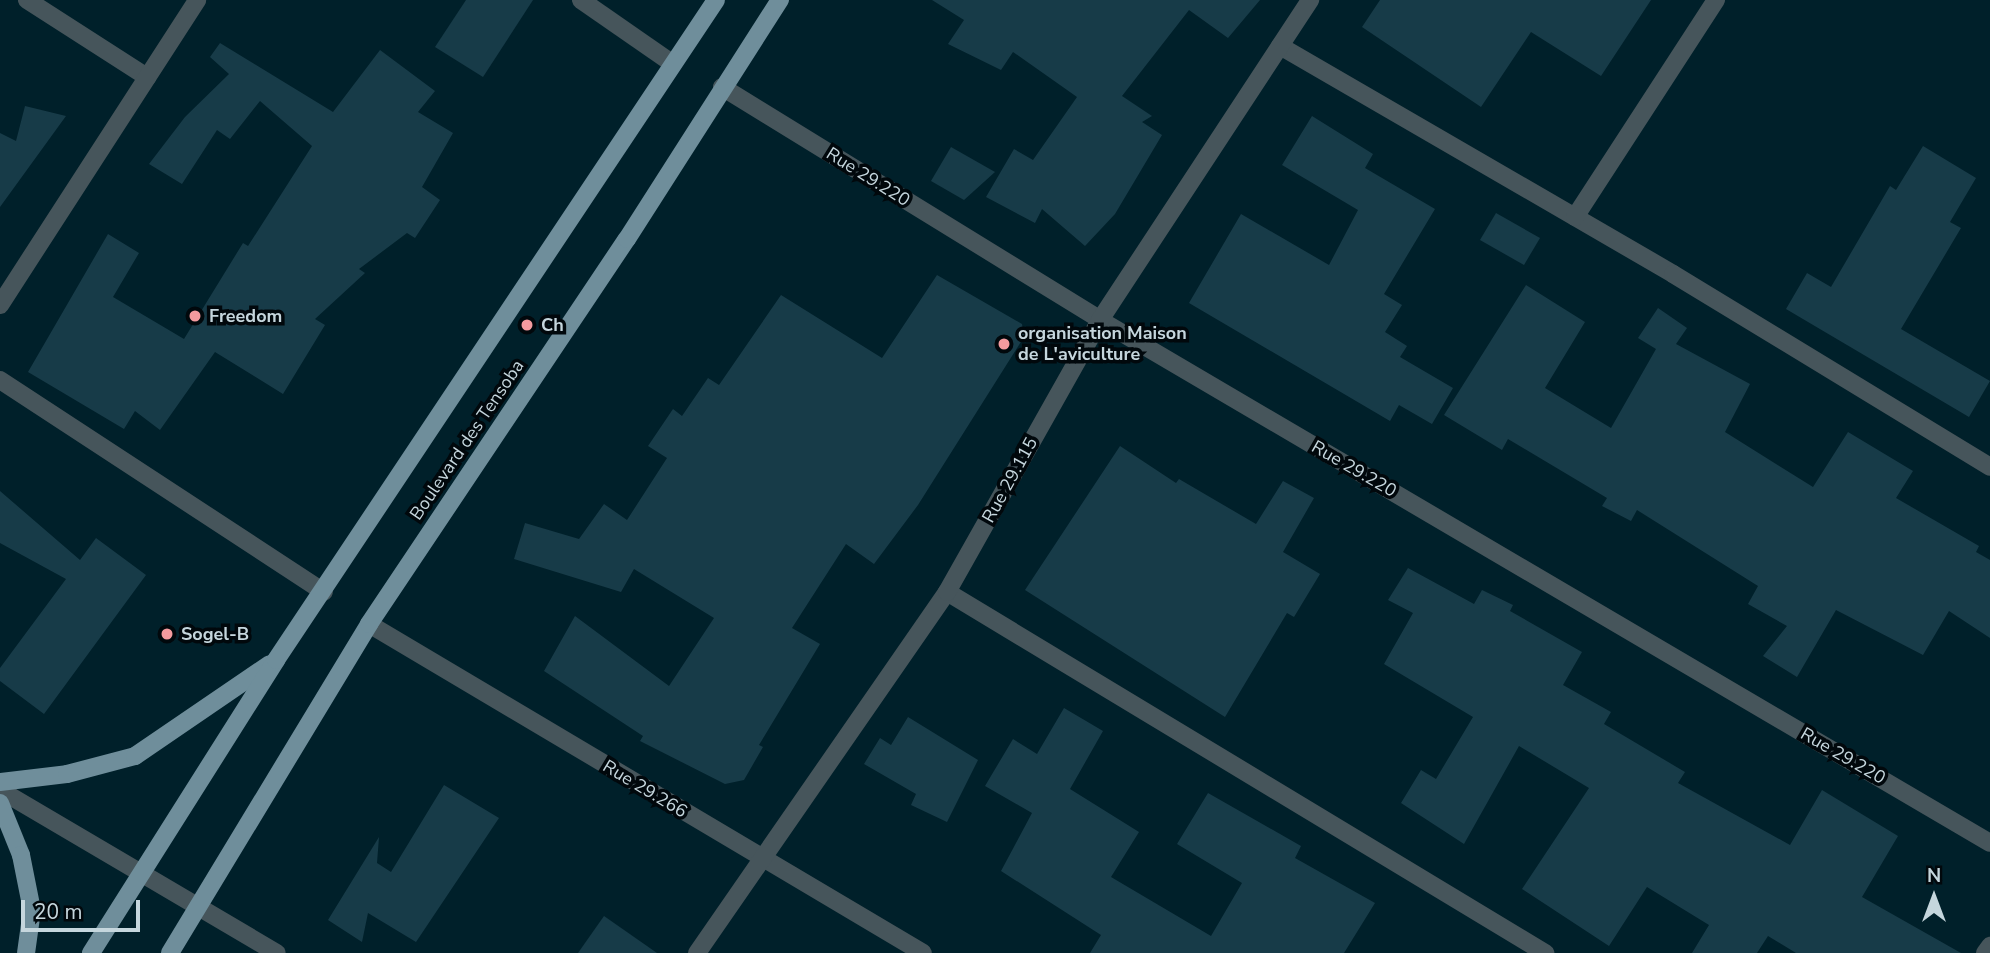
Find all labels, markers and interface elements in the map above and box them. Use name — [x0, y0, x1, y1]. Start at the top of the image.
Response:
street label: Rue 29.220 — [822, 143, 914, 211]
place label: Freedom — [209, 305, 282, 327]
marker: Freedom — [187, 308, 203, 324]
place label: Ch — [541, 314, 564, 336]
marker: Ch — [519, 317, 535, 333]
place label: organisation Maison de L'aviculture — [1018, 323, 1187, 366]
marker: organisation Maison de L'aviculture — [996, 336, 1012, 352]
street label: Boulevard des Tensoba — [405, 356, 529, 524]
street label: Rue 29.115 — [978, 433, 1042, 527]
street label: Rue 29.220 — [1308, 436, 1400, 502]
place label: Sogel-B — [181, 623, 249, 645]
marker: Sogel-B — [159, 626, 175, 642]
street label: Rue 29.220 — [1797, 723, 1889, 789]
street label: Rue 29.266 — [599, 755, 691, 823]
north arrow — [1899, 862, 1969, 932]
text: N — [1927, 863, 1941, 889]
scale bar — [24, 886, 144, 930]
text: 20 m — [34, 898, 83, 926]

